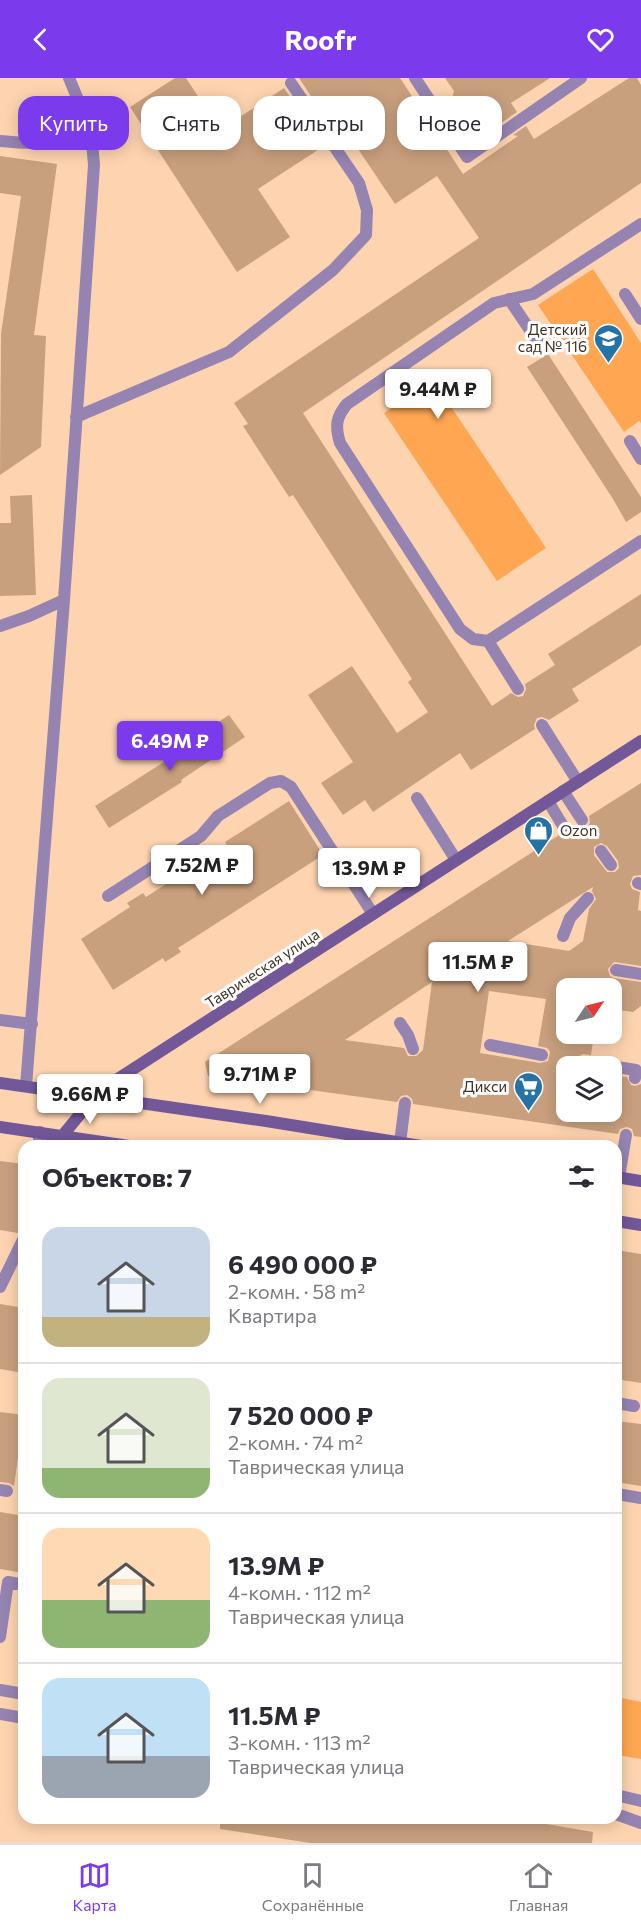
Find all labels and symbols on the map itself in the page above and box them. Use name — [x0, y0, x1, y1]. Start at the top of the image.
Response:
place label: Детский сад № 116 — [518, 320, 587, 355]
school or university icon: Детский сад № 116 — [592, 322, 624, 364]
pin: 9.44M ₽ — [383, 369, 493, 420]
pin: 6.49M ₽ — [115, 721, 225, 772]
shop icon: Ozon — [523, 814, 555, 856]
place label: Ozon — [560, 821, 597, 839]
pin: 7.52M ₽ — [147, 845, 257, 896]
pin: 13.9M ₽ — [314, 848, 424, 899]
street label: Таврическая улица — [202, 924, 322, 1012]
pin: 11.5M ₽ — [423, 942, 533, 993]
north arrow — [556, 978, 622, 1044]
pin: 9.71M ₽ — [205, 1054, 315, 1105]
supermarket icon: Дикси — [512, 1070, 544, 1112]
pin: 9.66M ₽ — [35, 1074, 145, 1125]
place label: Дикси — [463, 1077, 507, 1095]

